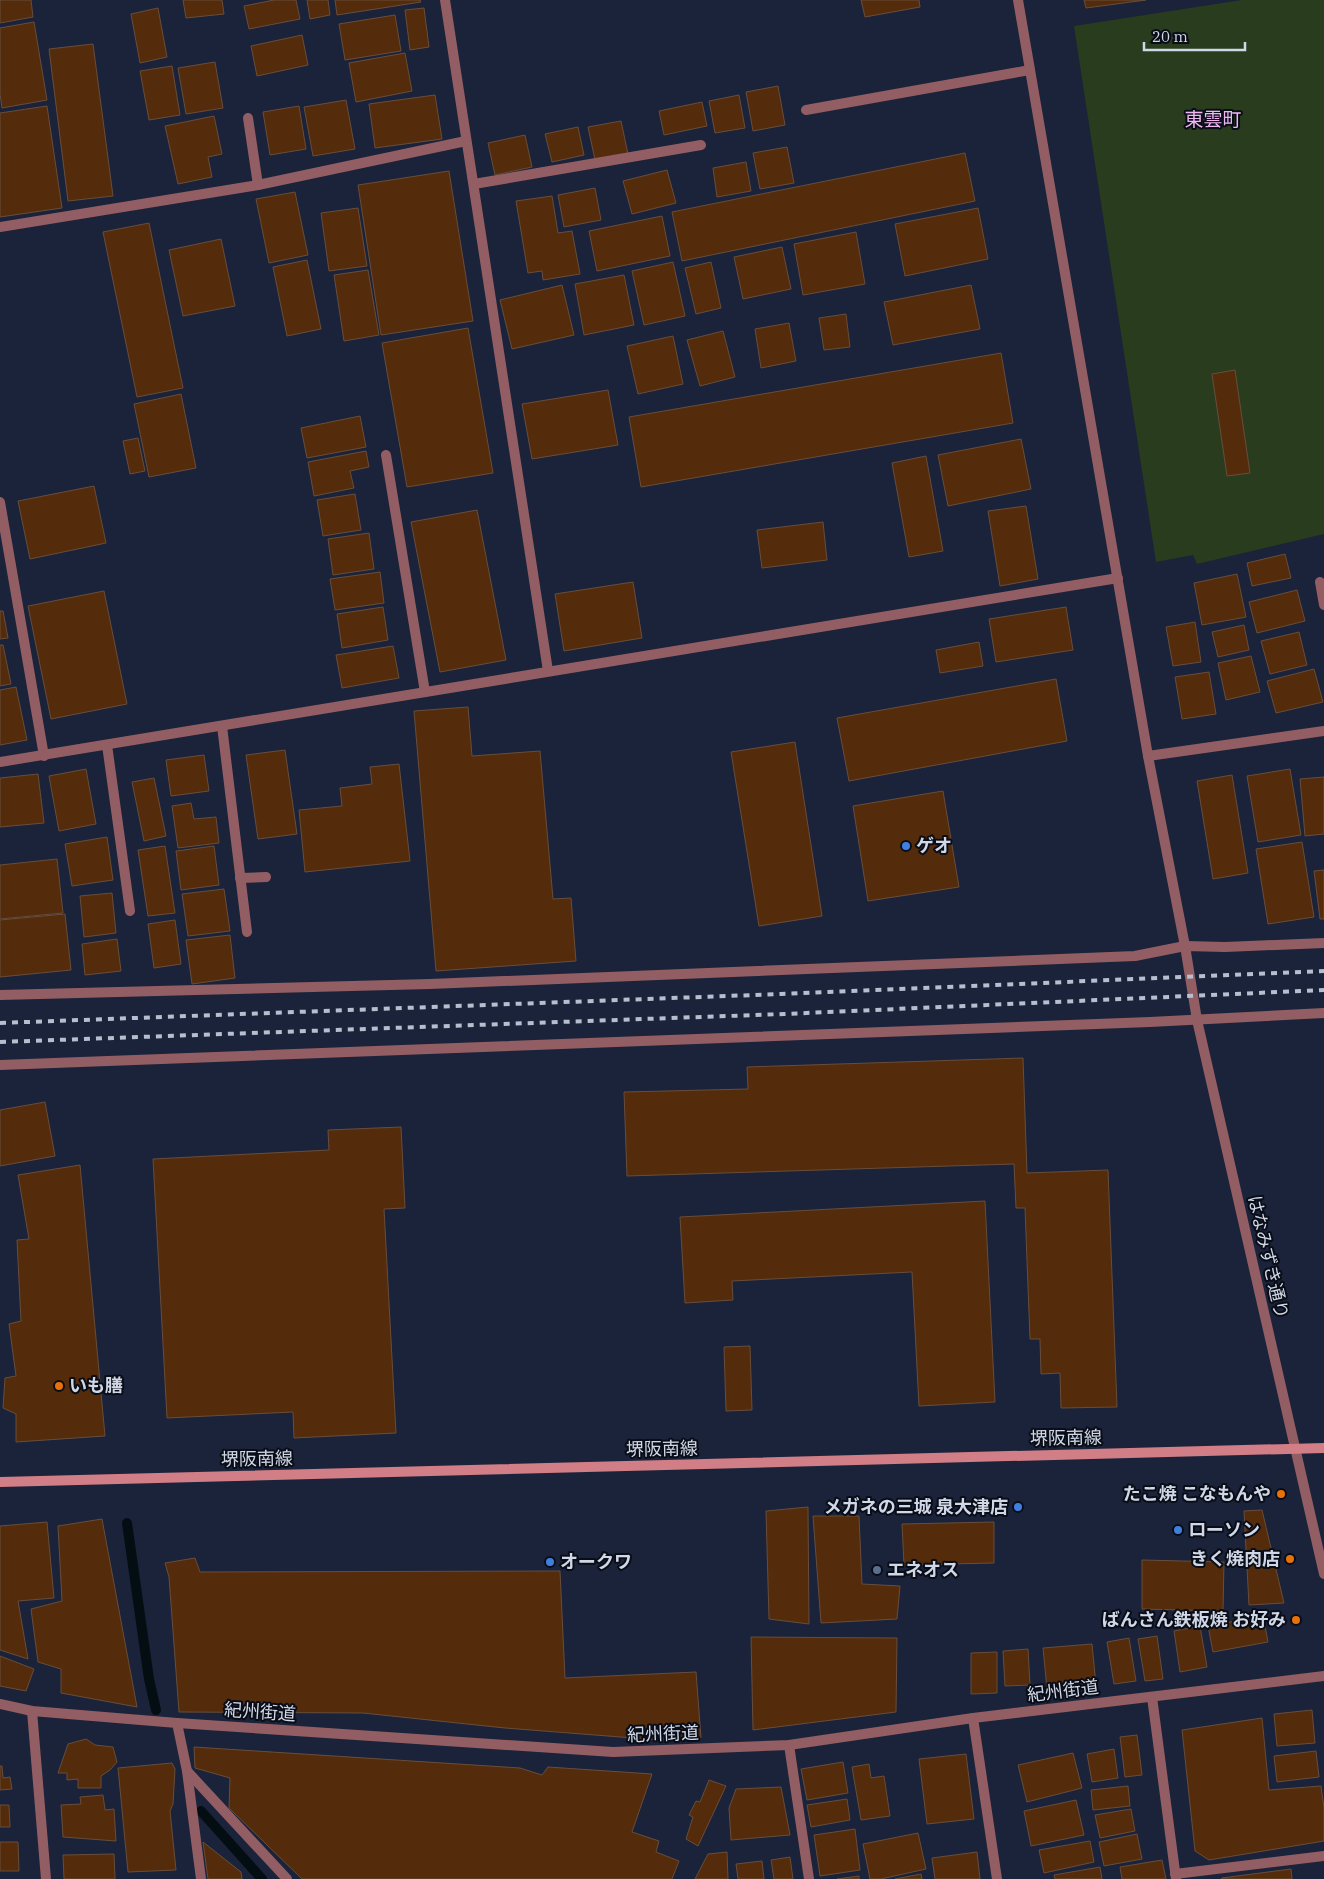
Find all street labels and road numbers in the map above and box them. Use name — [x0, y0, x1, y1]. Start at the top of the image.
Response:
street label: はなみずき通り — [1243, 1193, 1294, 1321]
street label: 堺阪南線 — [1030, 1425, 1102, 1450]
street label: 堺阪南線 — [626, 1436, 698, 1461]
street label: 堺阪南線 — [221, 1446, 293, 1471]
street label: 紀州街道 — [1026, 1675, 1100, 1706]
street label: 紀州街道 — [223, 1698, 297, 1725]
street label: 紀州街道 — [627, 1721, 699, 1746]

